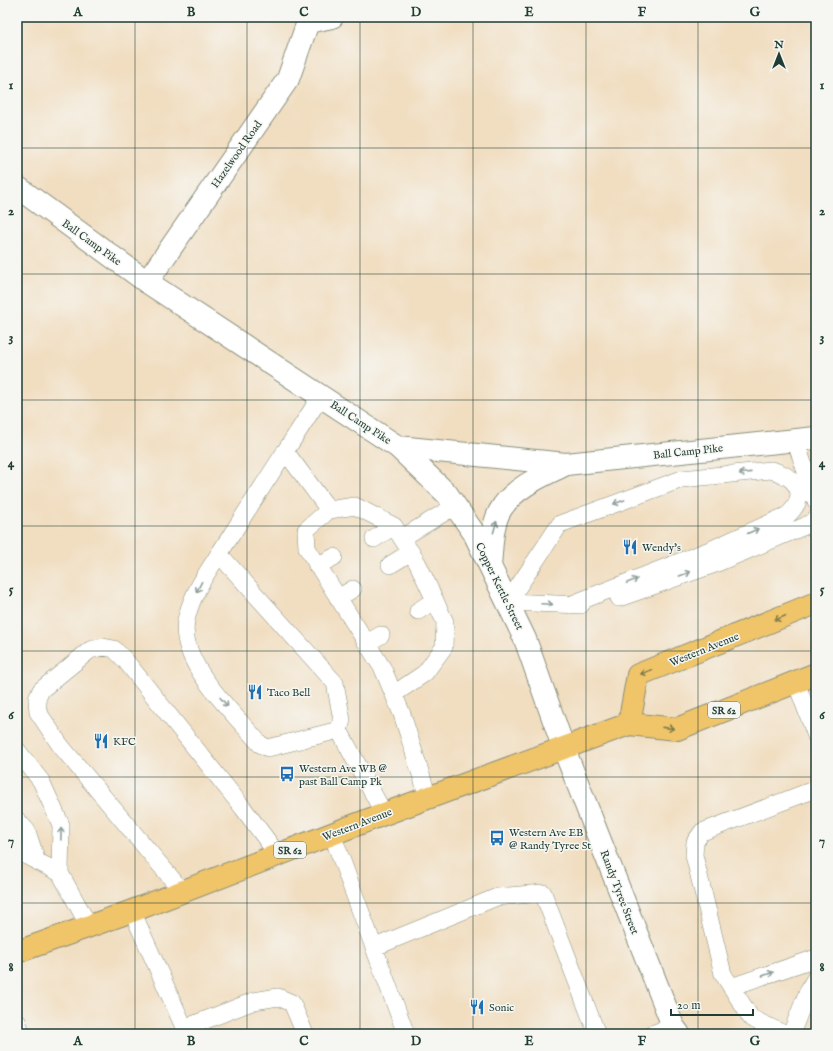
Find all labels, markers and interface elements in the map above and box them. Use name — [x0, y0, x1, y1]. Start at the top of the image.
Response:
text: A — [73, 4, 84, 21]
text: B — [187, 4, 196, 21]
text: C — [299, 4, 309, 21]
text: D — [411, 4, 422, 21]
text: E — [524, 4, 534, 21]
text: F — [638, 4, 647, 21]
text: G — [750, 4, 761, 21]
north arrow — [759, 34, 799, 74]
text: N — [773, 38, 784, 52]
text: 1 — [9, 77, 14, 94]
text: 1 — [820, 77, 825, 94]
street label: Hazelwood Road — [208, 118, 265, 191]
text: 2 — [8, 203, 14, 220]
text: 2 — [819, 203, 825, 220]
street label: Ball Camp Pike — [59, 217, 124, 269]
text: 3 — [9, 329, 14, 346]
text: 3 — [820, 329, 825, 346]
street label: Ball Camp Pike — [327, 398, 394, 448]
street label: Ball Camp Pike — [653, 441, 724, 463]
text: 4 — [8, 455, 15, 472]
text: 4 — [819, 455, 826, 472]
one-way arrow — [739, 469, 752, 477]
one-way arrow — [614, 499, 626, 507]
one-way arrow — [492, 521, 499, 534]
one-way arrow — [746, 527, 758, 534]
restaurant icon: Wendy's — [621, 538, 639, 556]
street label: Copper Kettle Street — [472, 540, 526, 633]
place label: Wendy's — [642, 541, 681, 555]
one-way arrow — [679, 570, 691, 578]
one-way arrow — [626, 576, 638, 584]
text: 5 — [9, 581, 14, 598]
one-way arrow — [194, 581, 202, 593]
text: 5 — [820, 581, 825, 598]
one-way arrow — [540, 600, 553, 608]
one-way arrow — [774, 614, 786, 622]
street label: Western Avenue — [668, 630, 741, 670]
one-way arrow — [641, 669, 653, 676]
restaurant icon: Taco Bell — [246, 683, 264, 701]
place label: Taco Bell — [267, 686, 310, 700]
one-way arrow — [220, 697, 229, 708]
road number: SR 62 — [708, 702, 740, 718]
text: 6 — [8, 707, 14, 724]
text: 6 — [819, 707, 825, 724]
one-way arrow — [661, 724, 674, 732]
restaurant icon: KFC — [92, 732, 110, 750]
place label: KFC — [113, 735, 136, 749]
place label: Western Ave WB @ past Ball Camp Pk — [299, 762, 388, 789]
bus stop icon: Western Ave WB @ past Ball Camp Pk — [278, 765, 296, 783]
street label: Western Avenue — [320, 805, 394, 845]
place label: Western Ave EB @ Randy Tyree St — [509, 826, 591, 853]
one-way arrow — [57, 828, 65, 841]
bus stop icon: Western Ave EB @ Randy Tyree St — [488, 829, 506, 847]
text: 7 — [8, 833, 14, 850]
text: 7 — [819, 833, 825, 850]
road number: SR 62 — [274, 842, 306, 858]
street label: Randy Tyree Street — [597, 848, 642, 937]
text: 8 — [8, 959, 14, 976]
text: 8 — [819, 959, 825, 976]
one-way arrow — [761, 970, 774, 977]
scale bar — [671, 991, 753, 1017]
restaurant icon: Sonic — [468, 998, 486, 1016]
text: 20 m — [677, 998, 700, 1013]
place label: Sonic — [489, 1001, 514, 1015]
text: A — [73, 1033, 84, 1050]
text: B — [187, 1033, 196, 1050]
text: C — [299, 1033, 309, 1050]
text: D — [411, 1033, 422, 1050]
text: E — [524, 1033, 534, 1050]
text: F — [638, 1033, 647, 1050]
text: G — [750, 1033, 761, 1050]

